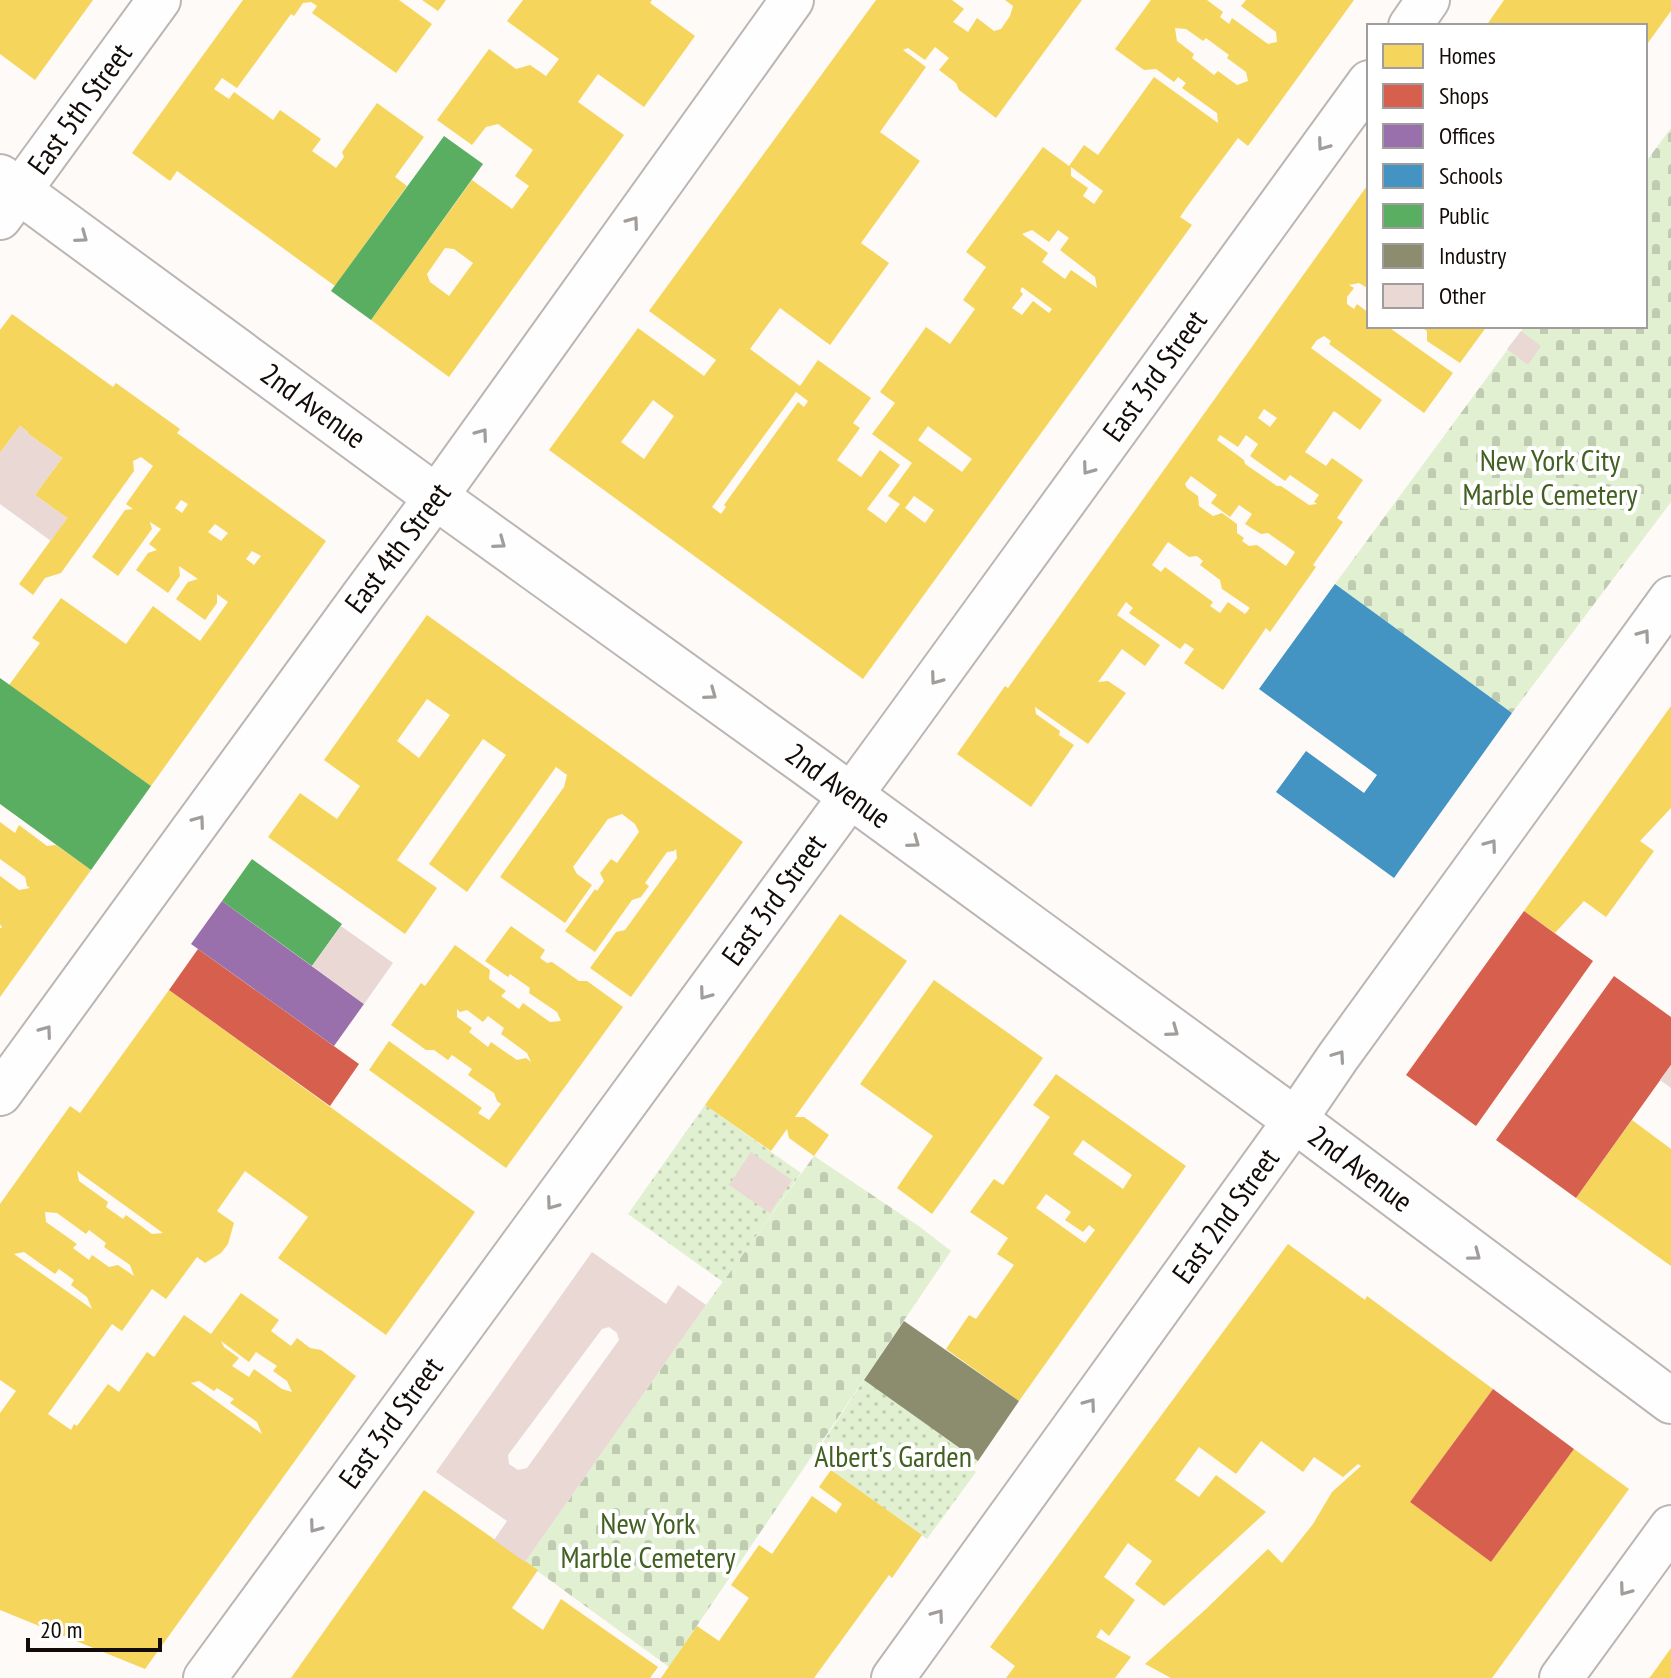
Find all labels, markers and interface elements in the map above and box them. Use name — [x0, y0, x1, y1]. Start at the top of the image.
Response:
legend — [1367, 24, 1647, 328]
street label: East 5th Street — [18, 34, 140, 181]
text: Homes — [1439, 40, 1496, 71]
text: Shops — [1439, 80, 1489, 111]
text: Offices — [1439, 120, 1495, 151]
one-way arrow — [1318, 136, 1333, 151]
text: Schools — [1439, 160, 1503, 191]
text: Public — [1439, 200, 1490, 231]
one-way arrow — [623, 217, 638, 231]
one-way arrow — [73, 228, 88, 242]
text: Industry — [1439, 240, 1506, 271]
text: Other — [1439, 280, 1486, 311]
street label: East 3rd Street — [1093, 301, 1215, 448]
street label: 2nd Avenue — [253, 353, 374, 456]
one-way arrow — [472, 428, 487, 442]
park label: New York City Marble Cemetery — [1462, 440, 1638, 513]
one-way arrow — [1084, 460, 1098, 474]
street label: East 4th Street — [335, 474, 459, 620]
one-way arrow — [491, 533, 505, 548]
one-way arrow — [1634, 629, 1649, 644]
one-way arrow — [931, 671, 945, 685]
one-way arrow — [702, 685, 716, 699]
street label: 2nd Avenue — [778, 733, 899, 836]
one-way arrow — [189, 815, 203, 830]
street label: East 3rd Street — [712, 825, 834, 972]
one-way arrow — [905, 832, 920, 847]
one-way arrow — [1482, 840, 1496, 854]
one-way arrow — [700, 986, 715, 1000]
one-way arrow — [1164, 1021, 1178, 1036]
one-way arrow — [36, 1026, 51, 1040]
one-way arrow — [1329, 1050, 1344, 1065]
street label: 2nd Avenue — [1301, 1116, 1421, 1220]
street label: East 2nd Street — [1163, 1139, 1287, 1290]
one-way arrow — [547, 1195, 561, 1210]
one-way arrow — [1467, 1245, 1481, 1260]
street label: East 3rd Street — [329, 1348, 451, 1495]
one-way arrow — [1080, 1398, 1095, 1412]
park label: Albert's Garden — [814, 1436, 972, 1475]
park label: New York Marble Cemetery — [560, 1503, 736, 1576]
one-way arrow — [311, 1518, 325, 1533]
one-way arrow — [1620, 1581, 1635, 1596]
scale bar — [28, 1602, 160, 1652]
one-way arrow — [928, 1609, 943, 1623]
text: 20 m — [40, 1614, 82, 1645]

